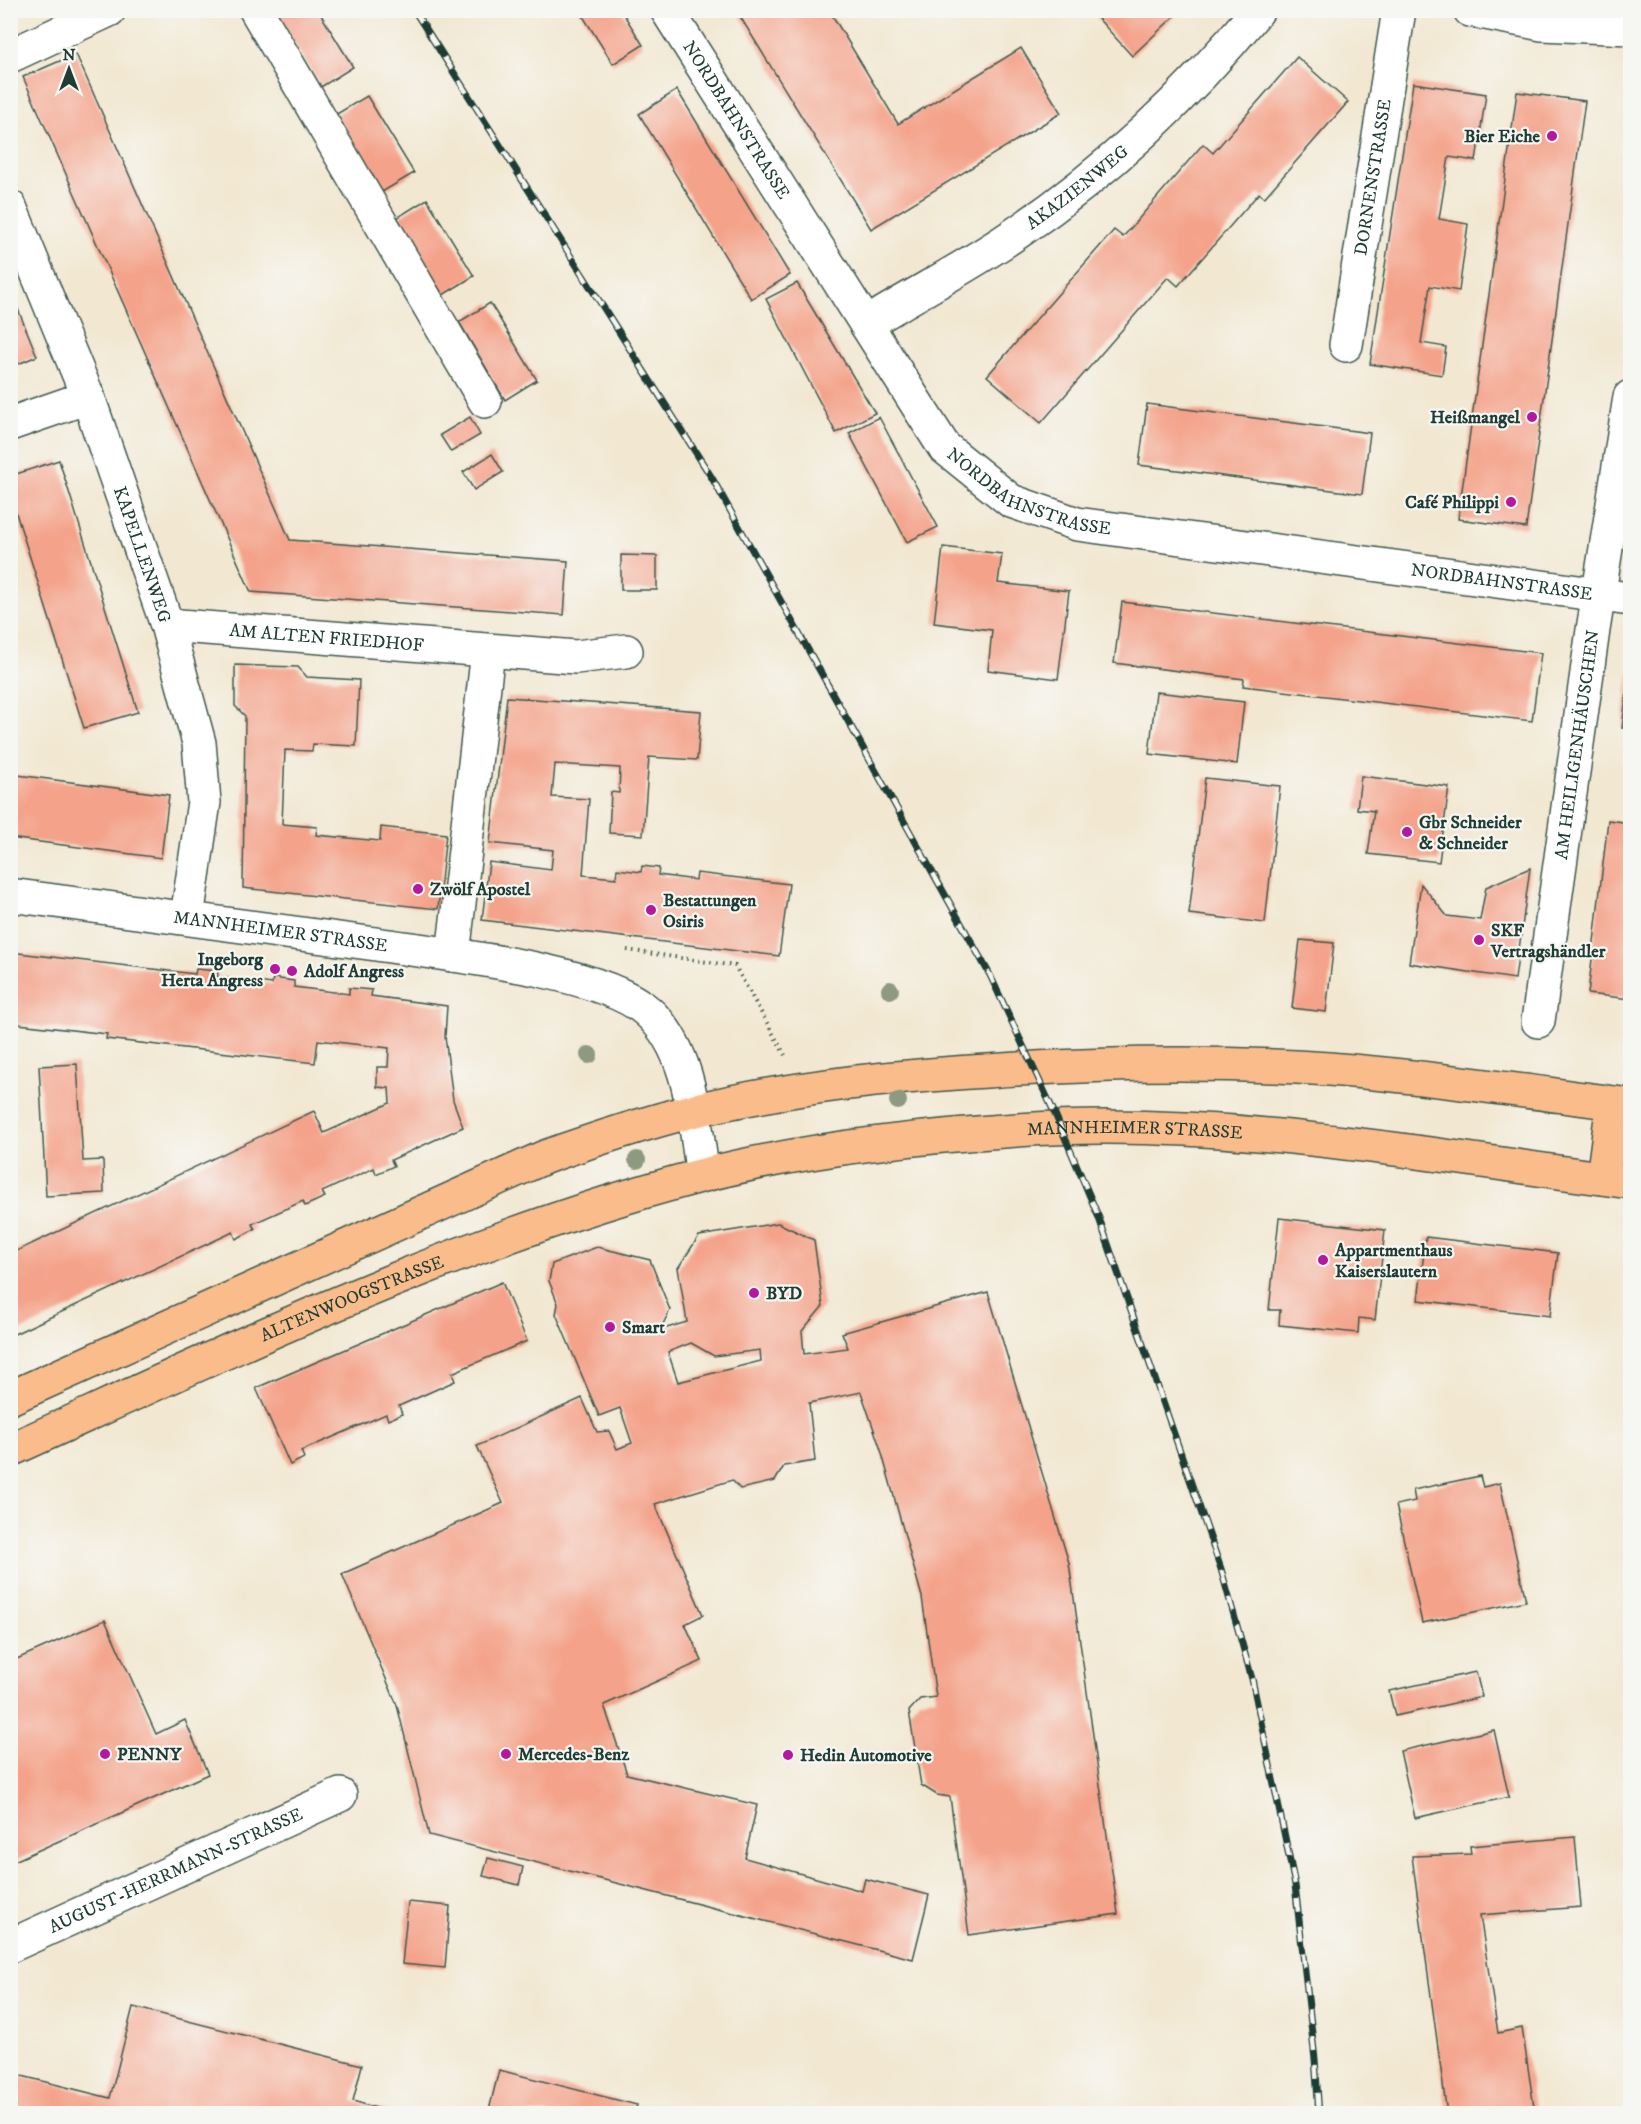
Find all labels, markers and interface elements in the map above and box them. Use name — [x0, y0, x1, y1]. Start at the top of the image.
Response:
street label: NORDBAHNSTRASSE — [677, 37, 794, 204]
north arrow — [39, 39, 99, 99]
text: N — [62, 45, 76, 65]
street label: DORNENSTRASSE — [1350, 97, 1397, 257]
place label: Bier Eiche — [1464, 126, 1541, 148]
marker: Bier Eiche — [1545, 129, 1559, 143]
street label: AKAZIENWEG — [1022, 140, 1134, 235]
place label: Heißmangel — [1430, 407, 1521, 429]
marker: Heißmangel — [1525, 410, 1539, 424]
street label: NORDBAHNSTRASSE — [942, 444, 1113, 541]
street label: KAPELLENWEG — [108, 484, 175, 626]
place label: Café Philippi — [1405, 492, 1499, 514]
marker: Café Philippi — [1504, 495, 1518, 509]
street label: NORDBAHNSTRASSE — [1409, 559, 1594, 606]
street label: AM ALTEN FRIEDHOF — [228, 620, 424, 657]
street label: AM HEILIGENHÄUSCHEN — [1551, 628, 1605, 861]
place label: Gbr Schneider & Schneider — [1419, 812, 1522, 855]
marker: Gbr Schneider & Schneider — [1400, 825, 1414, 839]
place label: Zwölf Apostel — [430, 879, 531, 901]
marker: Zwölf Apostel — [411, 882, 425, 896]
place label: Bestattungen Osiris — [663, 890, 757, 933]
marker: Bestattungen Osiris — [644, 903, 658, 917]
street label: MANNHEIMER STRASSE — [172, 907, 389, 958]
place label: SKF Vertragshändler — [1490, 920, 1606, 963]
marker: SKF Vertragshändler — [1472, 933, 1486, 947]
place label: Ingeborg Herta Angress — [161, 949, 264, 992]
place label: Adolf Angress — [303, 961, 404, 983]
marker: Ingeborg Herta Angress — [268, 962, 282, 976]
marker: Adolf Angress — [285, 964, 299, 978]
street label: MANNHEIMER STRASSE — [1026, 1117, 1244, 1145]
place label: Appartmenthaus Kaiserslautern — [1334, 1240, 1452, 1283]
street label: ALTENWOOGSTRASSE — [257, 1251, 447, 1347]
marker: Appartmenthaus Kaiserslautern — [1316, 1253, 1330, 1267]
place label: BYD — [766, 1283, 802, 1305]
marker: BYD — [747, 1286, 761, 1300]
place label: Smart — [622, 1317, 665, 1339]
marker: Smart — [603, 1320, 617, 1334]
place label: PENNY — [117, 1744, 182, 1766]
place label: Mercedes-Benz — [518, 1744, 629, 1766]
place label: Hedin Automotive — [800, 1745, 932, 1767]
marker: PENNY — [98, 1747, 112, 1761]
marker: Mercedes-Benz — [499, 1747, 513, 1761]
marker: Hedin Automotive — [781, 1748, 795, 1762]
street label: AUGUST-HERRMANN-STRASSE — [46, 1804, 307, 1939]

